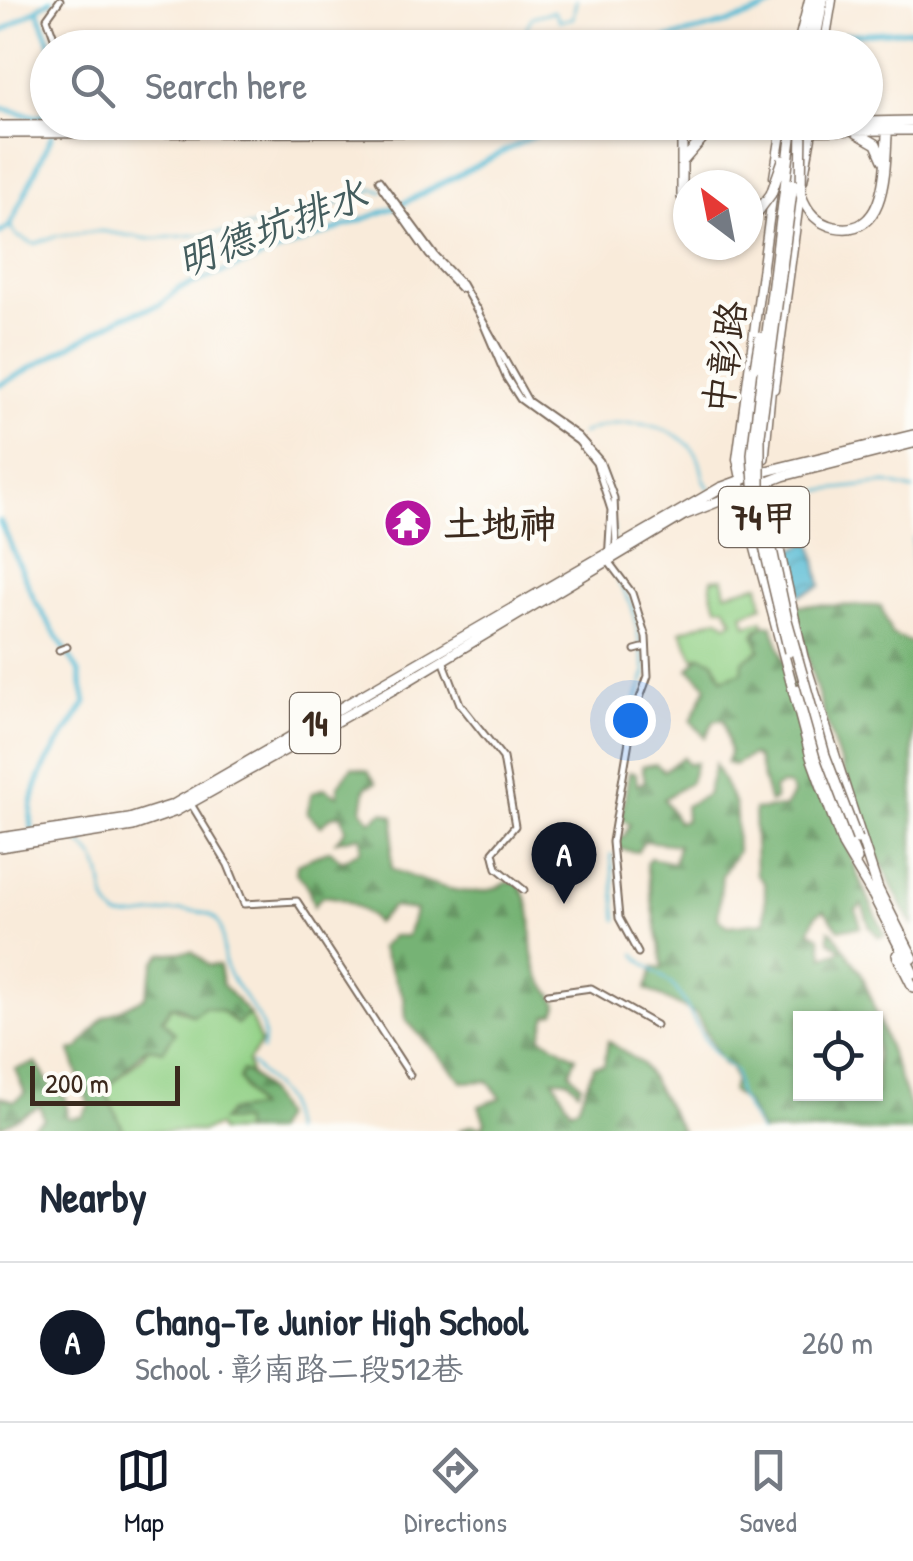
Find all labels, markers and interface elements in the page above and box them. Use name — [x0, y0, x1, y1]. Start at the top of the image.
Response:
search box — [30, 30, 883, 140]
icon: search — [65, 58, 120, 113]
text: Search here — [145, 59, 307, 111]
water label: 明德坑排水 — [168, 166, 375, 288]
north arrow — [673, 170, 763, 260]
street label: 中彰路 — [690, 297, 758, 417]
road number: 74甲 — [719, 487, 809, 547]
temple icon: 土地神 — [382, 497, 434, 549]
place label: 土地神 — [443, 497, 557, 549]
road number: 14 — [290, 693, 340, 753]
your location — [605, 695, 656, 746]
pin: A — [532, 822, 596, 904]
map controls — [793, 1011, 883, 1101]
button: locate — [793, 1011, 883, 1101]
scale bar — [30, 1061, 180, 1106]
text: 200 m — [45, 1064, 109, 1102]
text: Nearby — [40, 1168, 147, 1225]
text: Chang-Te Junior High School — [135, 1295, 528, 1347]
text: A — [65, 1321, 80, 1364]
text: 260 m — [802, 1321, 873, 1364]
text: School · 彰南路二段512巷 — [135, 1347, 463, 1390]
tab: Map — [116, 1443, 171, 1541]
tab: Directions — [404, 1443, 507, 1541]
tab: Saved — [740, 1443, 797, 1541]

